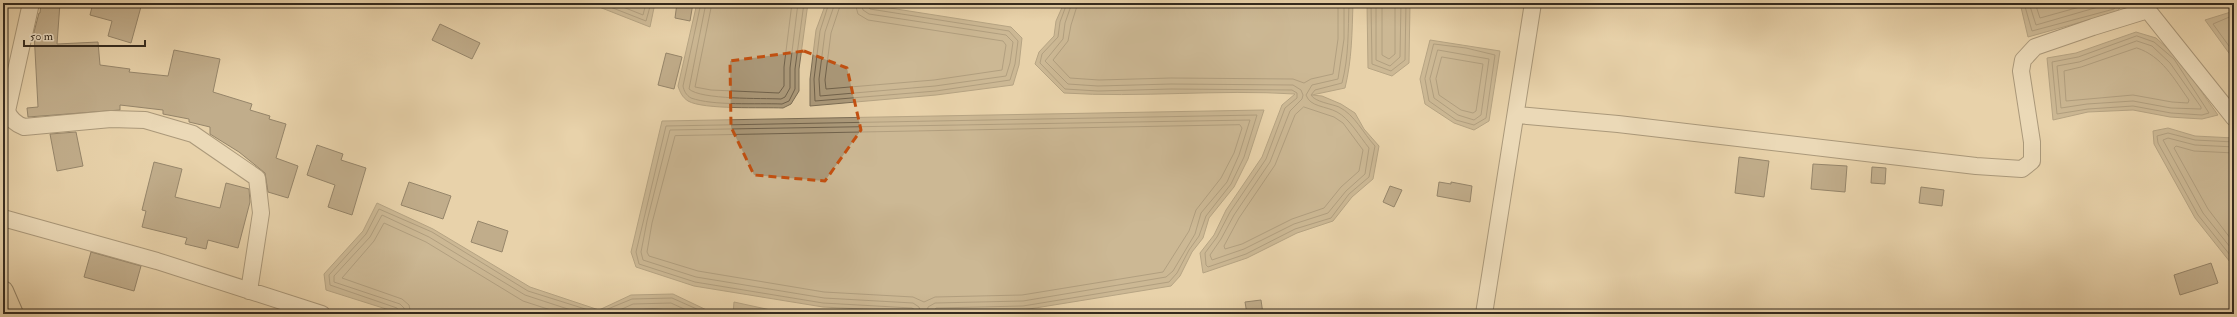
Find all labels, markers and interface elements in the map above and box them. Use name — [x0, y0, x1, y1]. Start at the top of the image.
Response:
scale bar — [24, 22, 145, 48]
text: 50 m — [30, 29, 54, 44]

